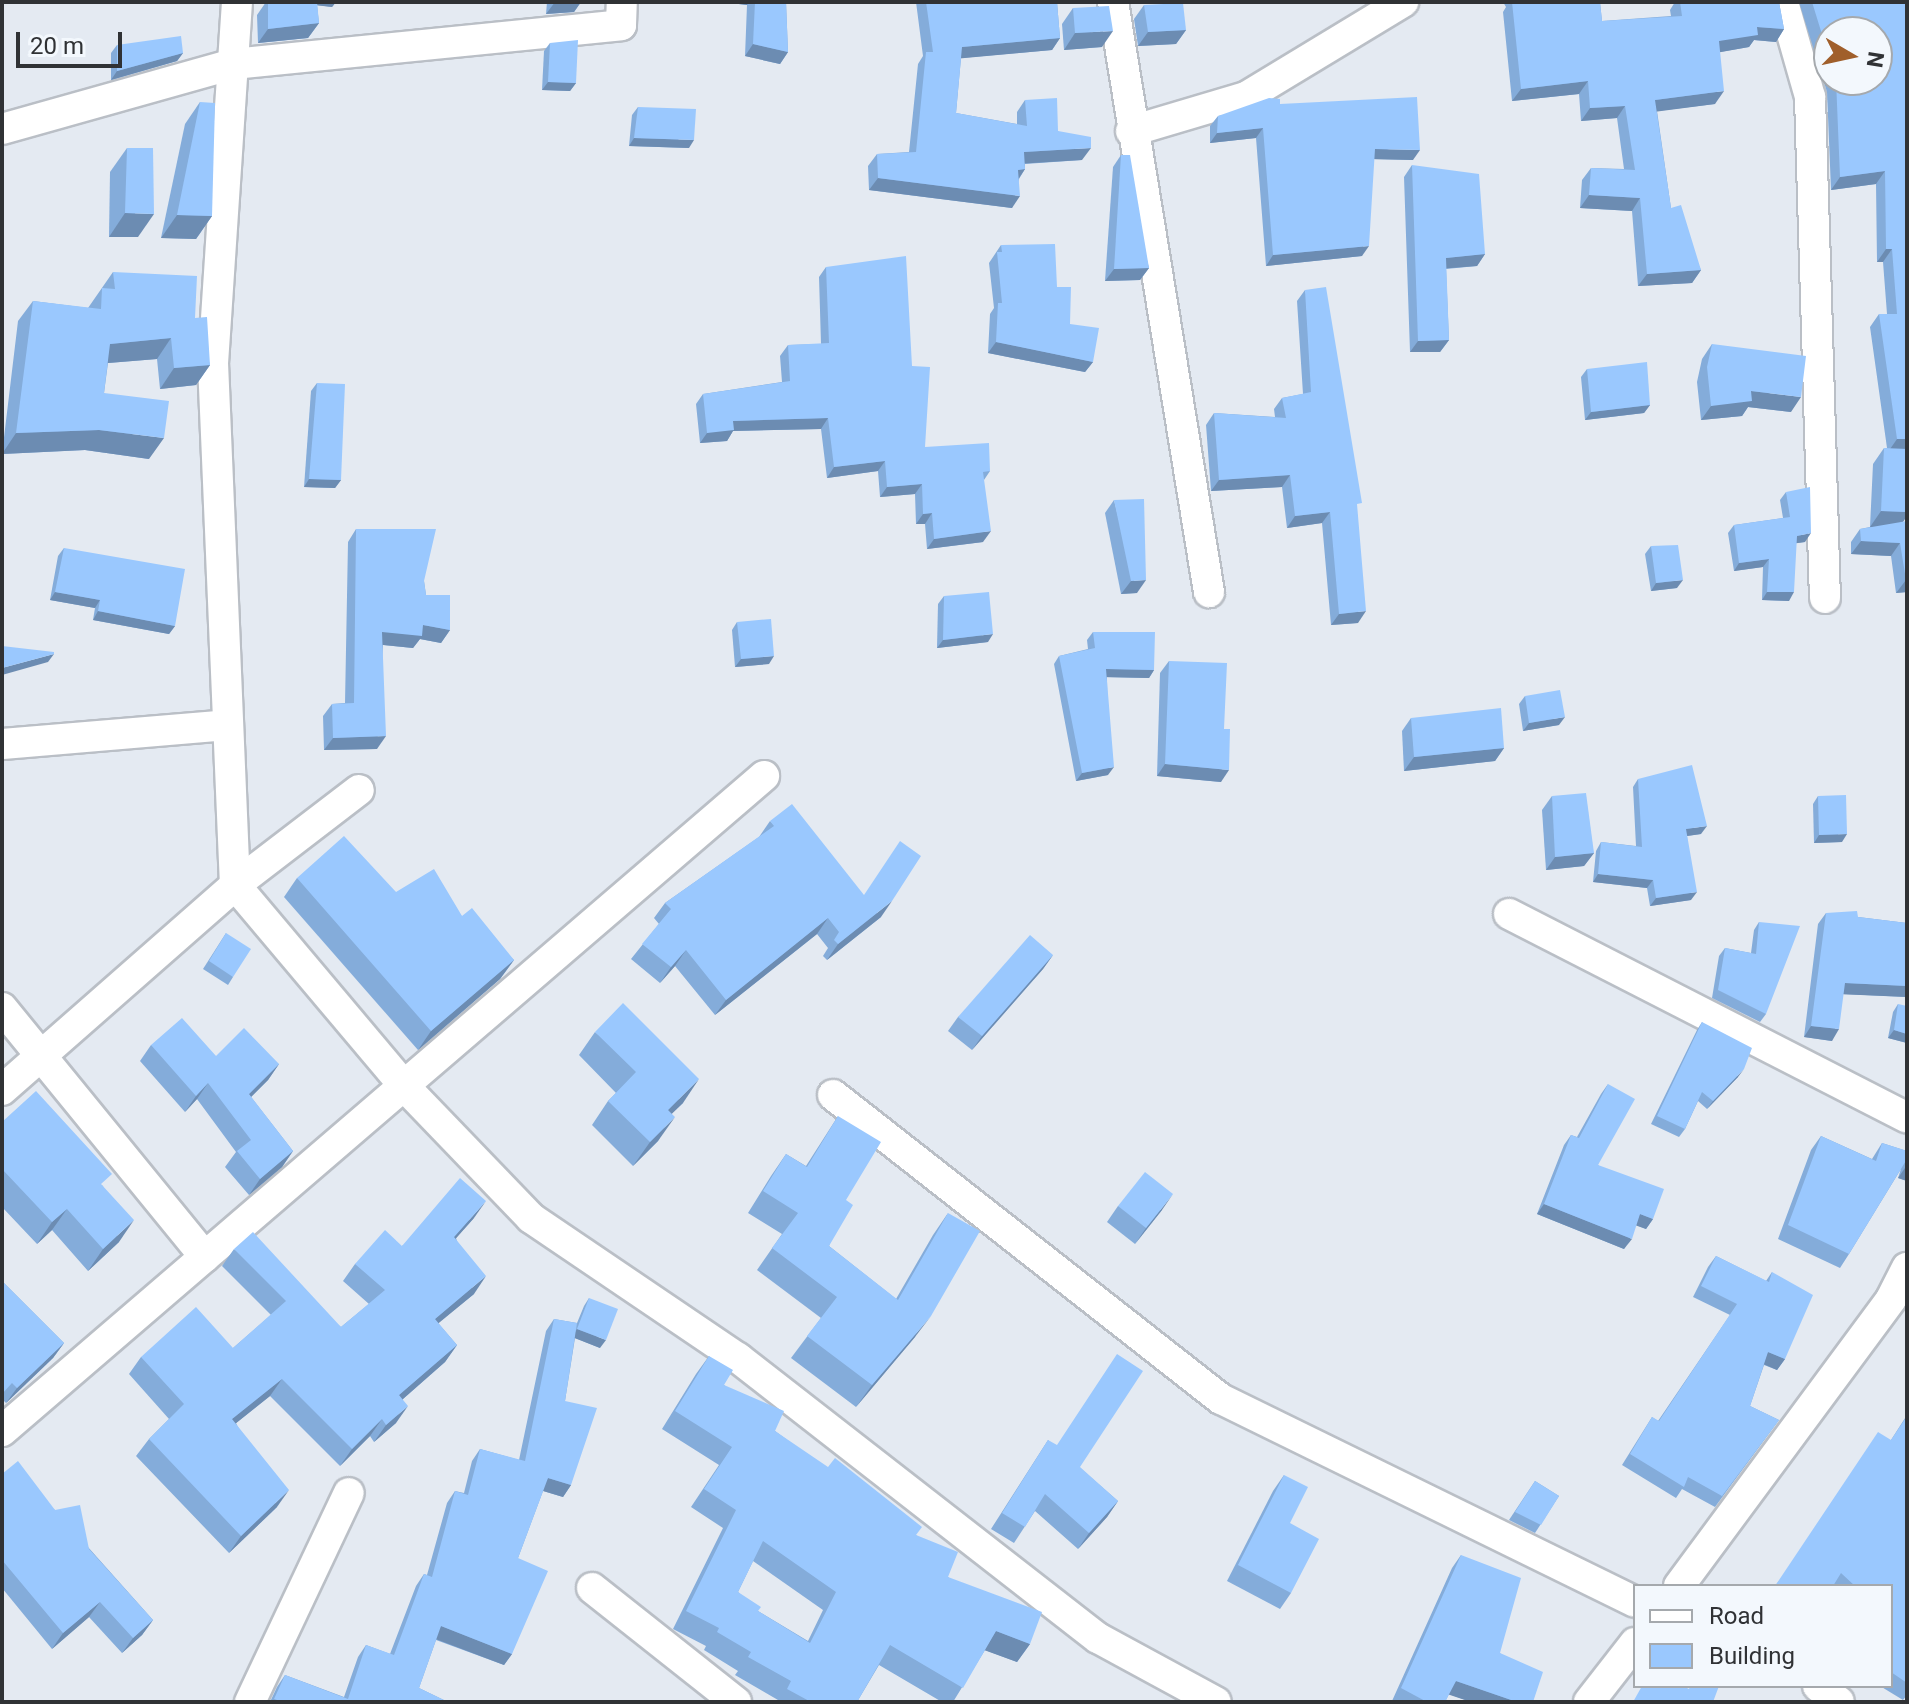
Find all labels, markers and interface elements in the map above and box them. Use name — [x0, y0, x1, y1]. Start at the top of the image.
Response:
scale bar — [20, 16, 126, 66]
north arrow — [1813, 16, 1893, 96]
text: 20 m — [30, 32, 84, 60]
text: N — [1862, 50, 1889, 69]
legend — [1633, 1584, 1893, 1688]
text: Road — [1709, 1602, 1764, 1630]
text: Building — [1709, 1642, 1795, 1670]

